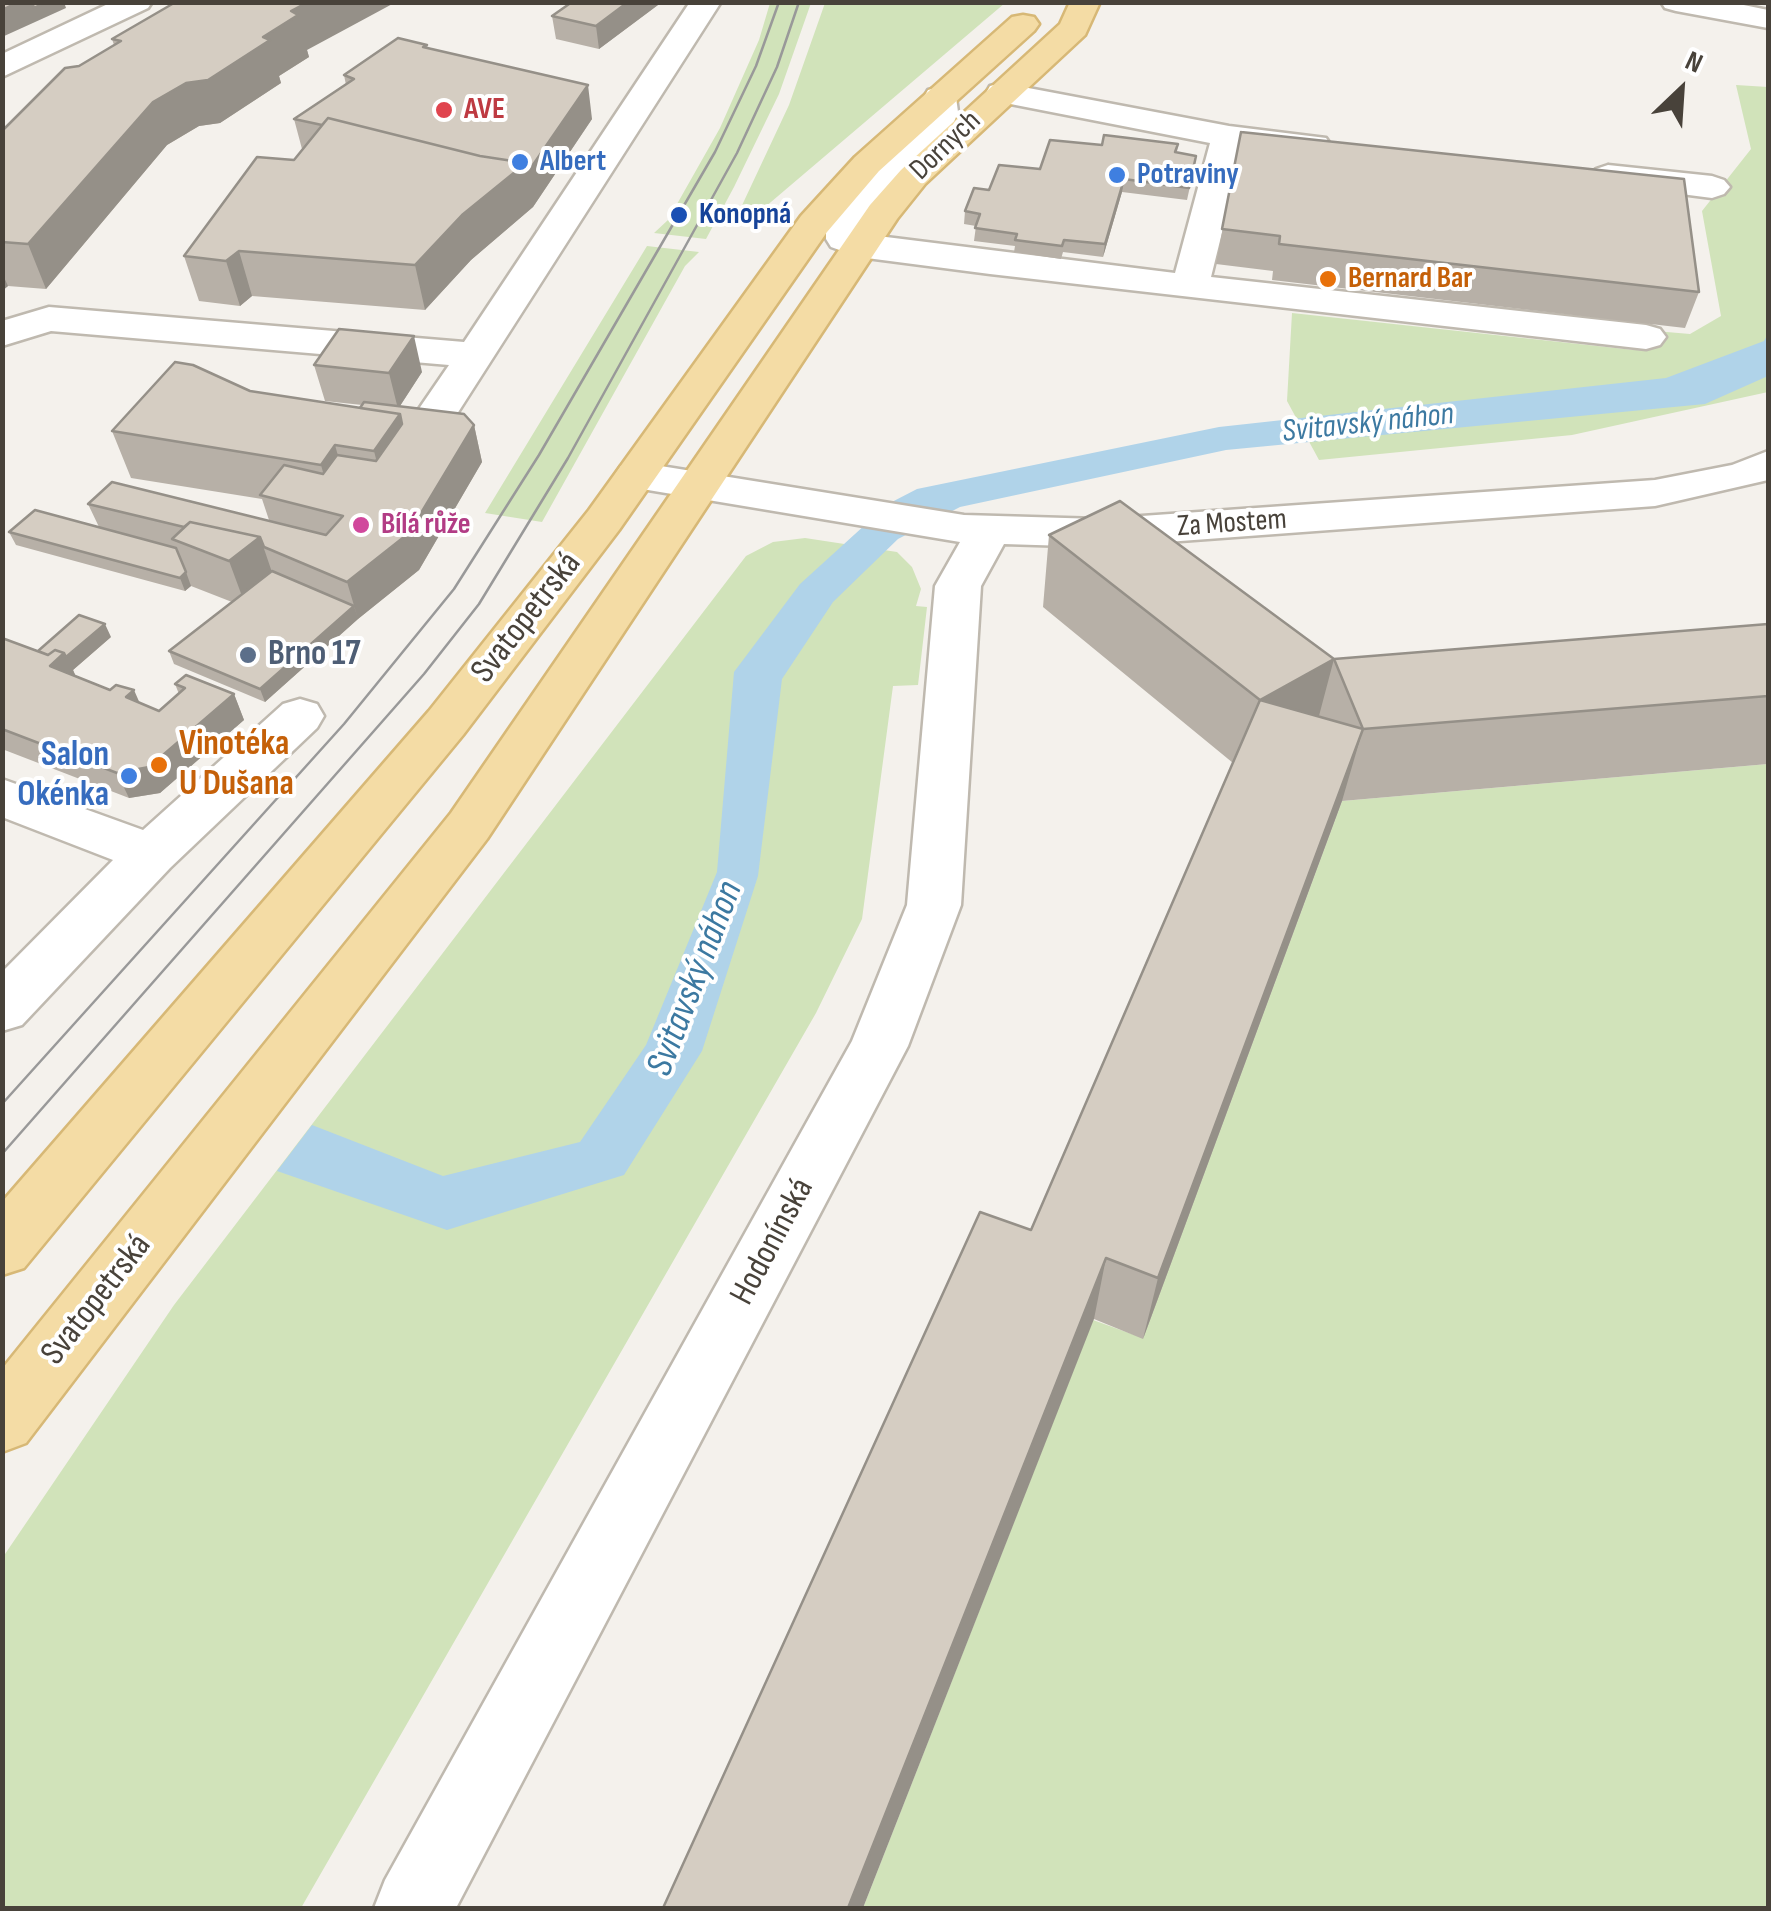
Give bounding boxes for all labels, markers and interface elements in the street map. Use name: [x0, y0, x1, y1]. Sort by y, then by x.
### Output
north arrow: [1631, 40, 1731, 140]
text: N: [1680, 44, 1708, 80]
place label: AVE: [464, 92, 505, 128]
marker: AVE: [433, 99, 455, 121]
street label: Dornych: [903, 104, 989, 188]
place label: Albert: [540, 144, 606, 180]
marker: Albert: [509, 151, 531, 173]
place label: Potraviny: [1137, 157, 1239, 193]
marker: Potraviny: [1106, 164, 1128, 186]
place label: Konopná: [699, 197, 791, 233]
marker: Konopná: [668, 204, 690, 226]
place label: Bernard Bar: [1348, 261, 1473, 297]
marker: Bernard Bar: [1317, 268, 1339, 290]
water label: Svitavský náhon: [1280, 396, 1456, 452]
street label: Za Mostem: [1176, 502, 1288, 546]
place label: Bílá růže: [381, 507, 471, 543]
marker: Bílá růže: [350, 514, 372, 536]
street label: Svatopetrská: [463, 544, 591, 692]
place label: Brno 17: [268, 634, 361, 676]
marker: Brno 17: [237, 644, 259, 666]
place label: Vinotéka U Dušana: [179, 724, 294, 806]
place label: Salon Okénka: [17, 735, 109, 817]
marker: Vinotéka U Dušana: [148, 754, 170, 776]
marker: Salon Okénka: [118, 765, 140, 787]
water label: Svitavský náhon: [638, 875, 754, 1083]
street label: Hodonínská: [722, 1172, 824, 1312]
street label: Svatopetrská: [33, 1226, 161, 1374]

